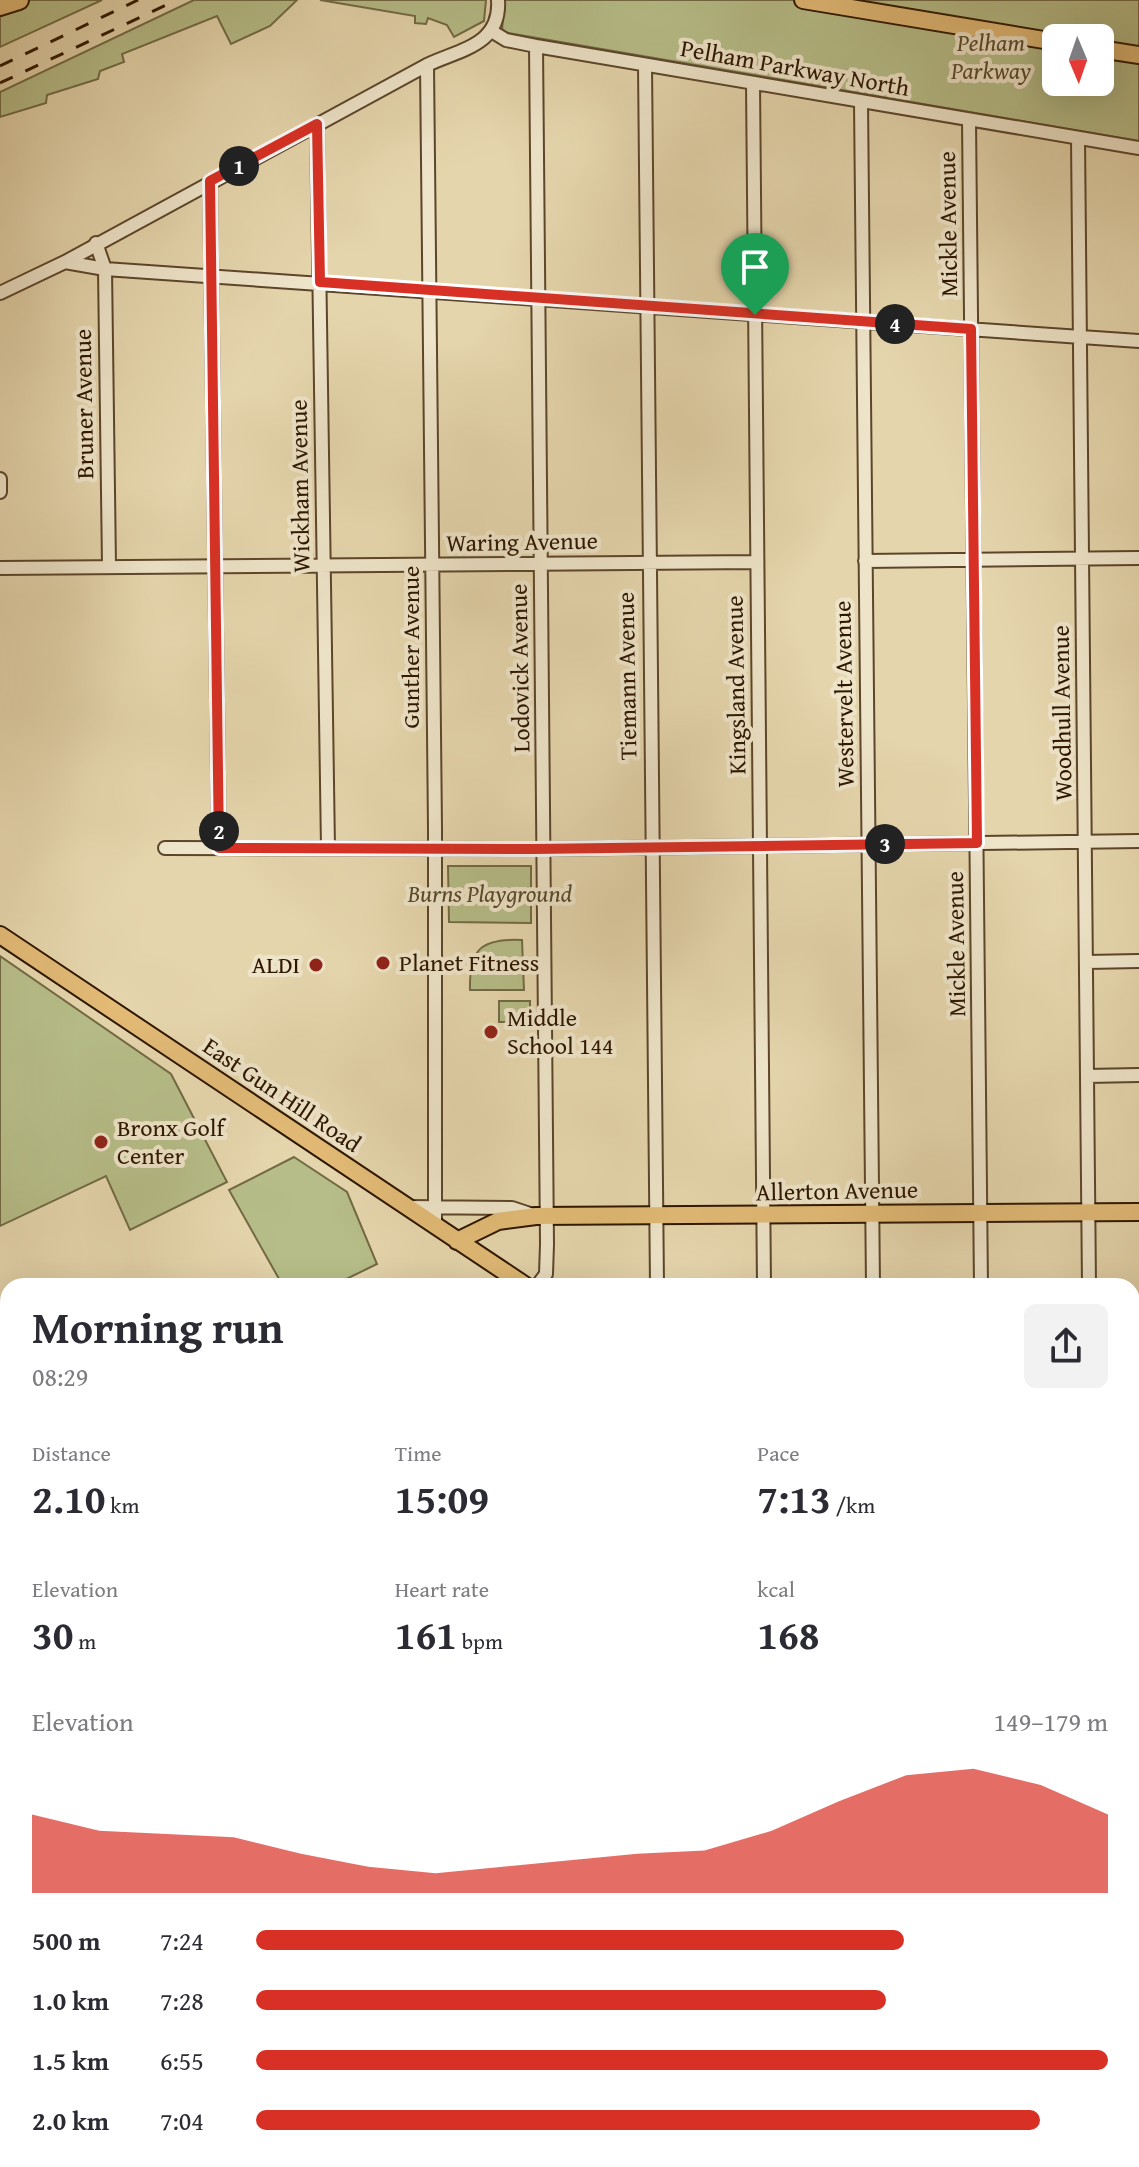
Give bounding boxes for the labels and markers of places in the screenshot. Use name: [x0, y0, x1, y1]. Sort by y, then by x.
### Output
pin: 1: [219, 146, 259, 186]
pin: [721, 233, 789, 315]
pin: 4: [875, 304, 915, 344]
pin: 2: [199, 811, 239, 851]
pin: 3: [865, 824, 905, 864]
place label: Planet Fitness: [399, 945, 539, 980]
place label: ALDI: [252, 947, 300, 982]
marker: Planet Fitness: [374, 954, 392, 972]
marker: ALDI: [307, 956, 325, 974]
place label: Middle School 144: [507, 1000, 614, 1063]
marker: Middle School 144: [482, 1023, 500, 1041]
place label: Bronx Golf Center: [117, 1110, 226, 1173]
marker: Bronx Golf Center: [92, 1133, 110, 1151]

